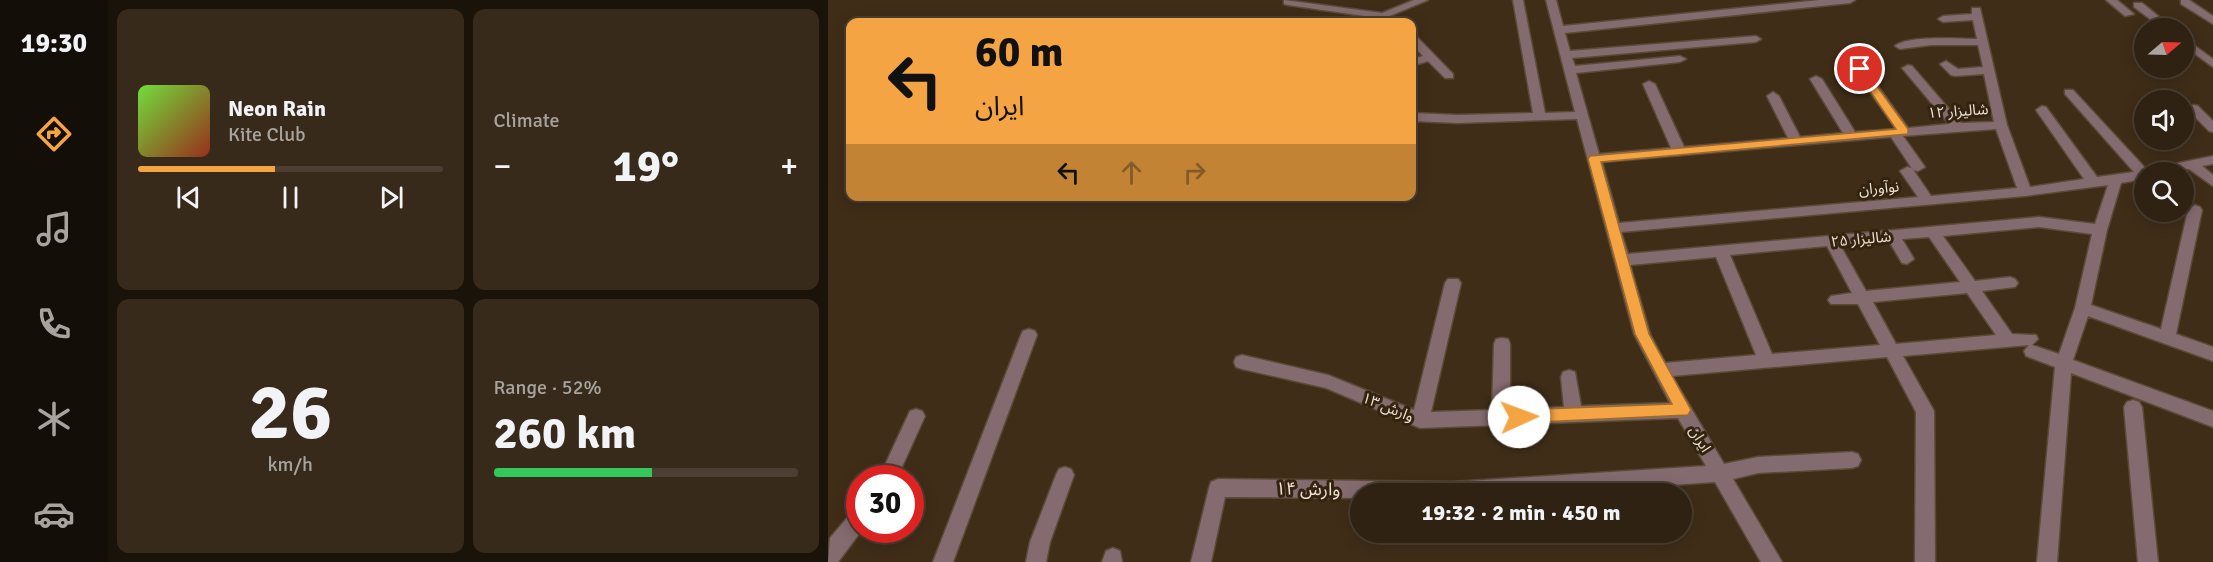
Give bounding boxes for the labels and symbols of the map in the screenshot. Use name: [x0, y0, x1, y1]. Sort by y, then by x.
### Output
north arrow: [2134, 18, 2194, 78]
pin: [1834, 43, 1885, 94]
street label: شالیزار ۱۲: [1927, 100, 1989, 122]
street label: نوآوران: [1858, 177, 1900, 199]
street label: شالیزار ۲۵: [1830, 227, 1892, 251]
position arrow: [1487, 385, 1551, 449]
street label: وارش ۱۳: [1360, 389, 1416, 425]
street label: ایران: [1685, 423, 1715, 455]
speed limit sign: 30: [846, 465, 924, 543]
street label: وارش ۱۴: [1275, 477, 1341, 501]

